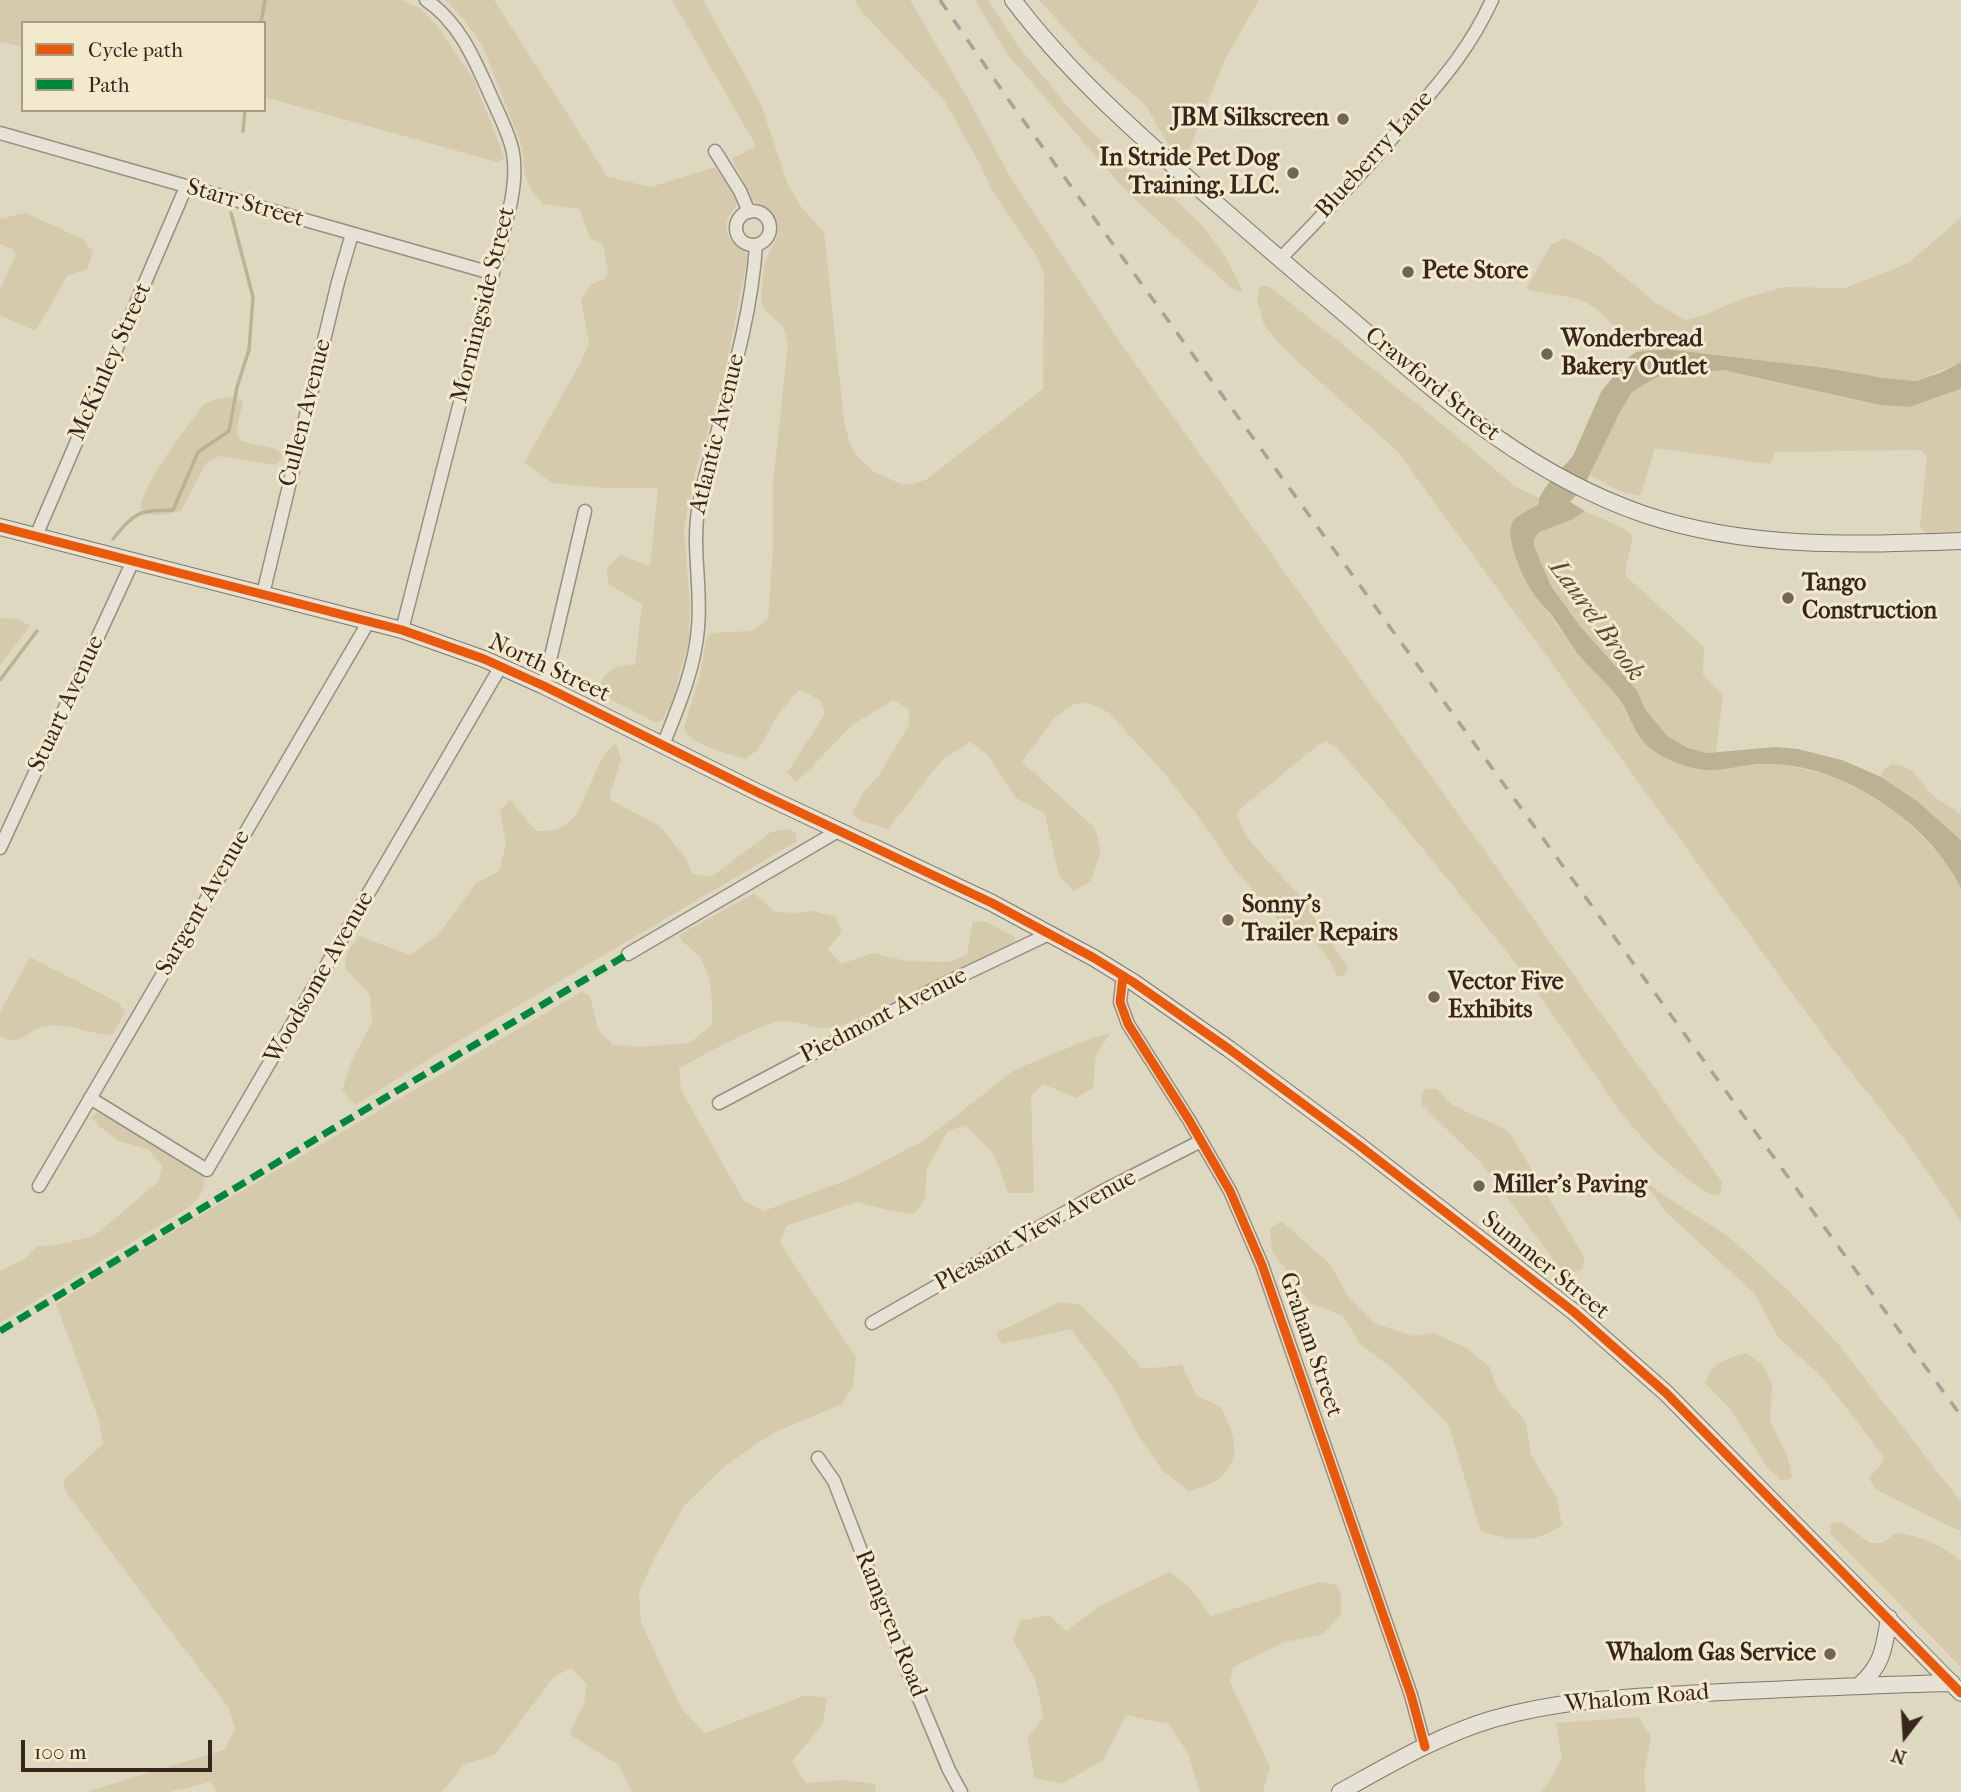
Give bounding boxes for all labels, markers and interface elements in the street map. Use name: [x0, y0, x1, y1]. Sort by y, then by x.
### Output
legend: [21, 21, 266, 112]
text: Cycle path: [88, 38, 183, 62]
text: Path: [88, 73, 129, 97]
street label: Blueberry Lane: [1310, 85, 1440, 225]
place label: JBM Silkscreen: [1172, 105, 1329, 133]
marker: JBM Silkscreen: [1335, 111, 1351, 127]
place label: In Stride Pet Dog Training, LLC.: [1100, 145, 1279, 201]
marker: In Stride Pet Dog Training, LLC.: [1285, 165, 1301, 181]
street label: Starr Street: [183, 173, 307, 235]
street label: Morningside Street: [446, 204, 522, 406]
place label: Pete Store: [1422, 258, 1528, 286]
marker: Pete Store: [1400, 264, 1416, 280]
street label: McKinley Street: [63, 279, 159, 445]
street label: Crawford Street: [1359, 322, 1505, 448]
place label: Wonderbread Bakery Outlet: [1561, 326, 1708, 382]
street label: Cullen Avenue: [274, 336, 338, 490]
marker: Wonderbread Bakery Outlet: [1539, 346, 1555, 362]
street label: Atlantic Avenue: [684, 351, 752, 517]
water label: Laurel Brook: [1541, 554, 1651, 688]
place label: Tango Construction: [1802, 570, 1937, 626]
marker: Tango Construction: [1780, 590, 1796, 606]
street label: North Street: [484, 628, 614, 710]
street label: Stuart Avenue: [23, 631, 111, 777]
street label: Sargent Avenue: [151, 825, 257, 981]
street label: Woodsome Avenue: [259, 887, 381, 1069]
place label: Sonny's Trailer Repairs: [1242, 892, 1398, 948]
marker: Sonny's Trailer Repairs: [1220, 912, 1236, 928]
street label: Piedmont Avenue: [796, 962, 972, 1070]
place label: Vector Five Exhibits: [1448, 969, 1564, 1025]
marker: Vector Five Exhibits: [1426, 989, 1442, 1005]
street label: Pleasant View Avenue: [930, 1164, 1142, 1298]
place label: Miller's Paving: [1493, 1172, 1647, 1200]
marker: Miller's Paving: [1471, 1178, 1487, 1194]
street label: Summer Street: [1475, 1206, 1615, 1326]
street label: Graham Street: [1272, 1269, 1348, 1421]
street label: Ramgren Road: [847, 1546, 933, 1702]
place label: Whalom Gas Service: [1606, 1640, 1816, 1668]
marker: Whalom Gas Service: [1822, 1646, 1838, 1662]
street label: Whalom Road: [1563, 1678, 1711, 1720]
north arrow: [1870, 1701, 1940, 1771]
scale bar: [24, 1726, 215, 1770]
text: 100 m: [34, 1740, 87, 1764]
text: N: [1889, 1743, 1909, 1769]

